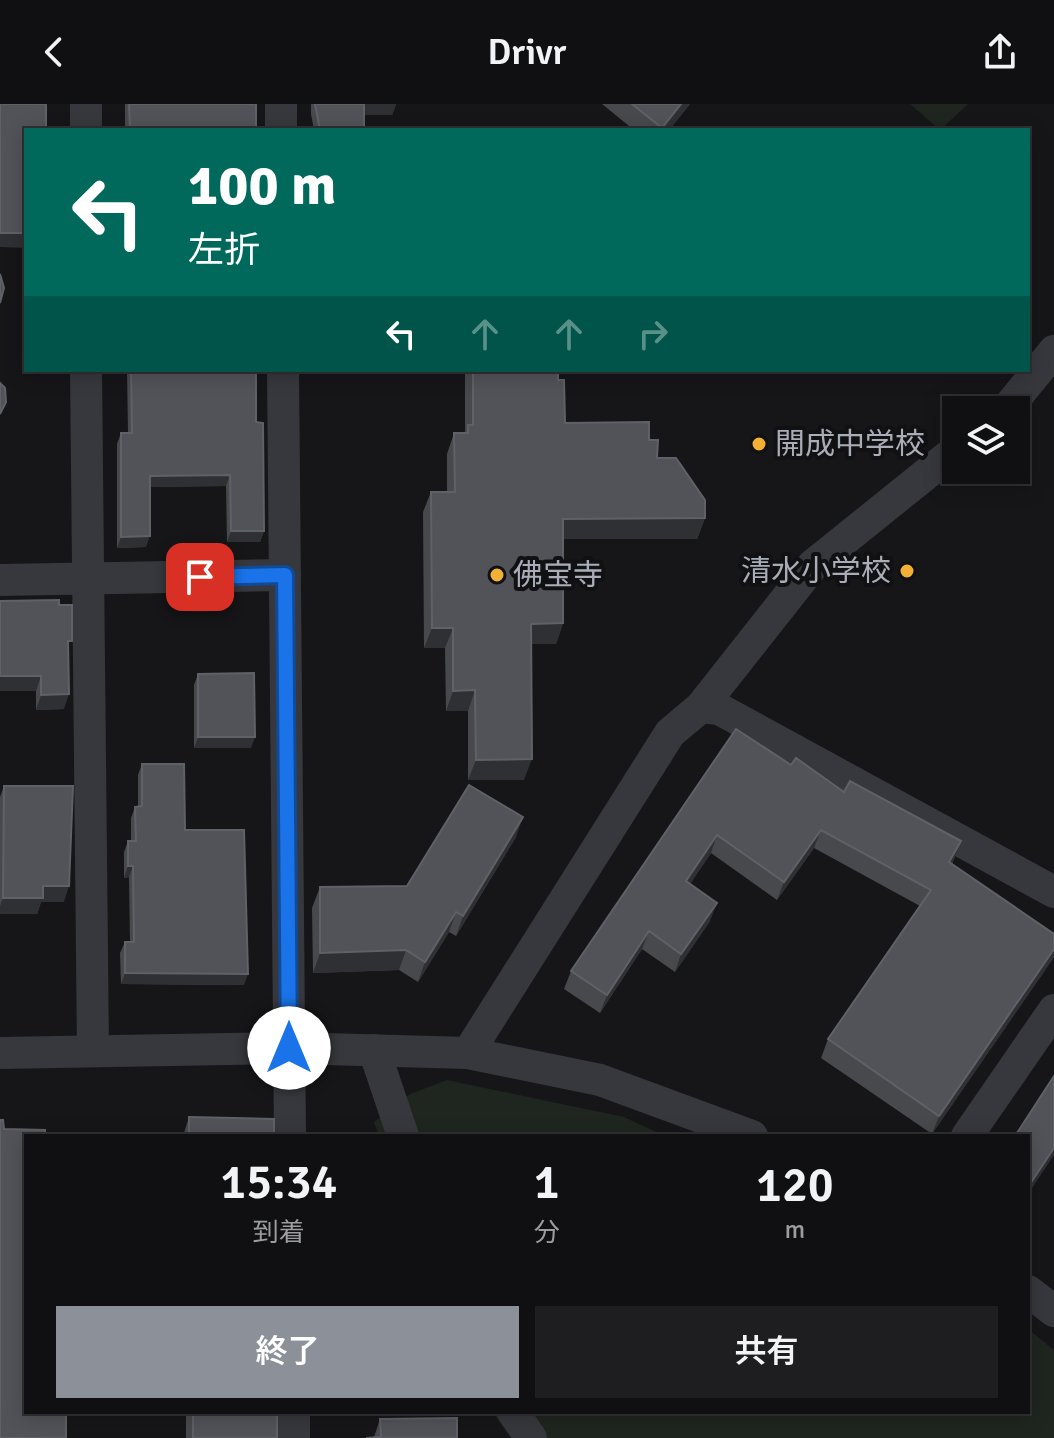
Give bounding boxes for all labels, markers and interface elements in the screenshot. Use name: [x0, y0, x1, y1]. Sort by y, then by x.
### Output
icon: back: [32, 30, 76, 74]
text: Drivr: [488, 30, 566, 75]
icon: share: [978, 30, 1022, 74]
text: 100 m: [188, 151, 336, 220]
icon: left: [56, 160, 160, 264]
text: 左折: [188, 228, 260, 273]
icon: left: [379, 312, 423, 356]
icon: ahead: [463, 312, 507, 356]
icon: ahead: [547, 312, 591, 356]
icon: right: [631, 312, 675, 356]
map controls: [942, 396, 1030, 484]
button: layers: [942, 396, 1030, 484]
place label: 開成中学校: [775, 426, 925, 463]
marker: 開成中学校: [750, 435, 768, 453]
pin: [166, 543, 234, 611]
place label: 清水小学校: [741, 553, 891, 590]
icon: arrive: [178, 555, 222, 599]
place label: 佛宝寺: [513, 557, 603, 594]
marker: 清水小学校: [898, 562, 916, 580]
marker: 佛宝寺: [488, 566, 506, 584]
position arrow: [247, 1006, 331, 1090]
text: 15:34: [220, 1153, 337, 1212]
text: 1: [534, 1153, 560, 1212]
text: 120: [756, 1156, 834, 1215]
text: m: [785, 1214, 805, 1246]
text: 到着: [253, 1217, 305, 1249]
text: 分: [534, 1217, 560, 1249]
button: 終了: [56, 1306, 519, 1398]
button: 共有: [535, 1306, 998, 1398]

